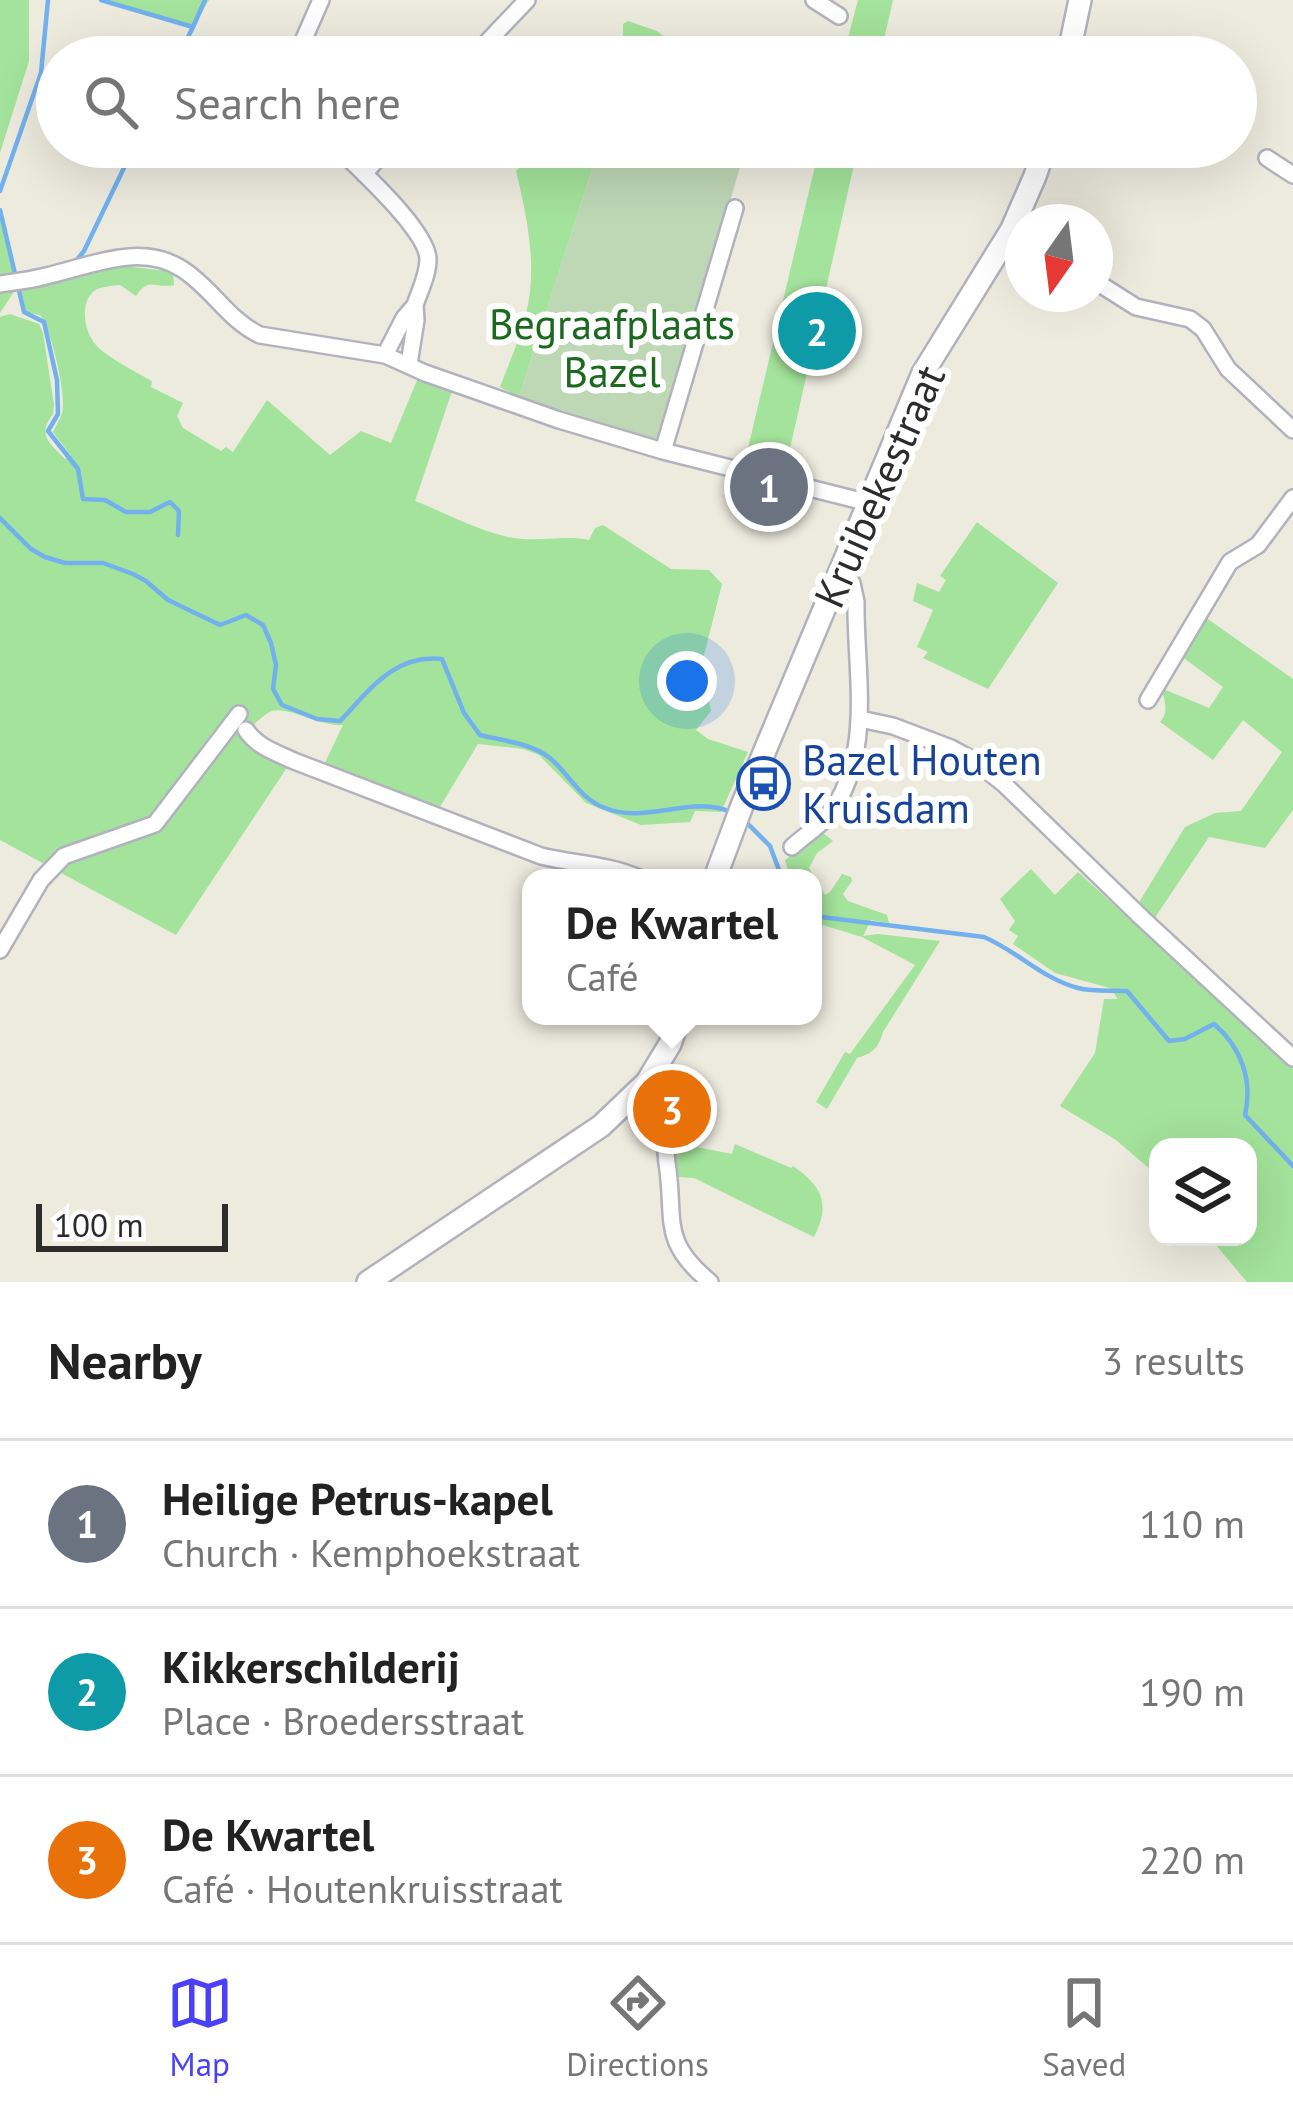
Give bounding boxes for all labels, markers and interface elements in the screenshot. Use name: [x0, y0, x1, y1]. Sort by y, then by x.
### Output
search box: [36, 36, 1257, 168]
icon: search: [78, 69, 144, 135]
text: Search here: [174, 73, 401, 131]
north arrow: [1005, 204, 1113, 312]
pin: 2: [778, 286, 856, 376]
park label: Begraafplaats Bazel: [489, 296, 735, 399]
street label: Kruibekestraat: [801, 356, 957, 616]
pin: 1: [730, 442, 808, 532]
your location: [657, 651, 717, 711]
place label: Bazel Houten Kruisdam: [802, 732, 1042, 835]
bus stop icon: Bazel Houten Kruisdam: [735, 755, 791, 811]
popup: [522, 869, 822, 1025]
text: De Kwartel: [566, 893, 778, 951]
text: Café: [566, 951, 639, 1002]
pin: 3: [633, 1064, 711, 1154]
map controls: [1149, 1138, 1257, 1246]
button: layers: [1149, 1138, 1257, 1246]
scale bar: [36, 1198, 228, 1251]
text: 100 m: [54, 1203, 144, 1246]
text: Nearby: [48, 1327, 202, 1393]
text: 3 results: [1102, 1335, 1245, 1386]
text: Heilige Petrus-kapel: [162, 1469, 553, 1527]
text: 1: [76, 1498, 98, 1549]
text: 110 m: [1139, 1498, 1245, 1549]
text: Church · Kemphoekstraat: [162, 1527, 580, 1578]
text: Kikkerschilderij: [162, 1637, 460, 1695]
text: 2: [76, 1666, 98, 1717]
text: 190 m: [1139, 1666, 1245, 1717]
text: Place · Broedersstraat: [162, 1695, 524, 1746]
text: De Kwartel: [162, 1805, 374, 1863]
text: 3: [76, 1834, 98, 1885]
text: 220 m: [1139, 1834, 1245, 1885]
text: Café · Houtenkruisstraat: [162, 1863, 563, 1914]
tab: Map: [167, 1970, 233, 2085]
tab: Directions: [566, 1970, 709, 2085]
tab: Saved: [1042, 1970, 1126, 2085]

